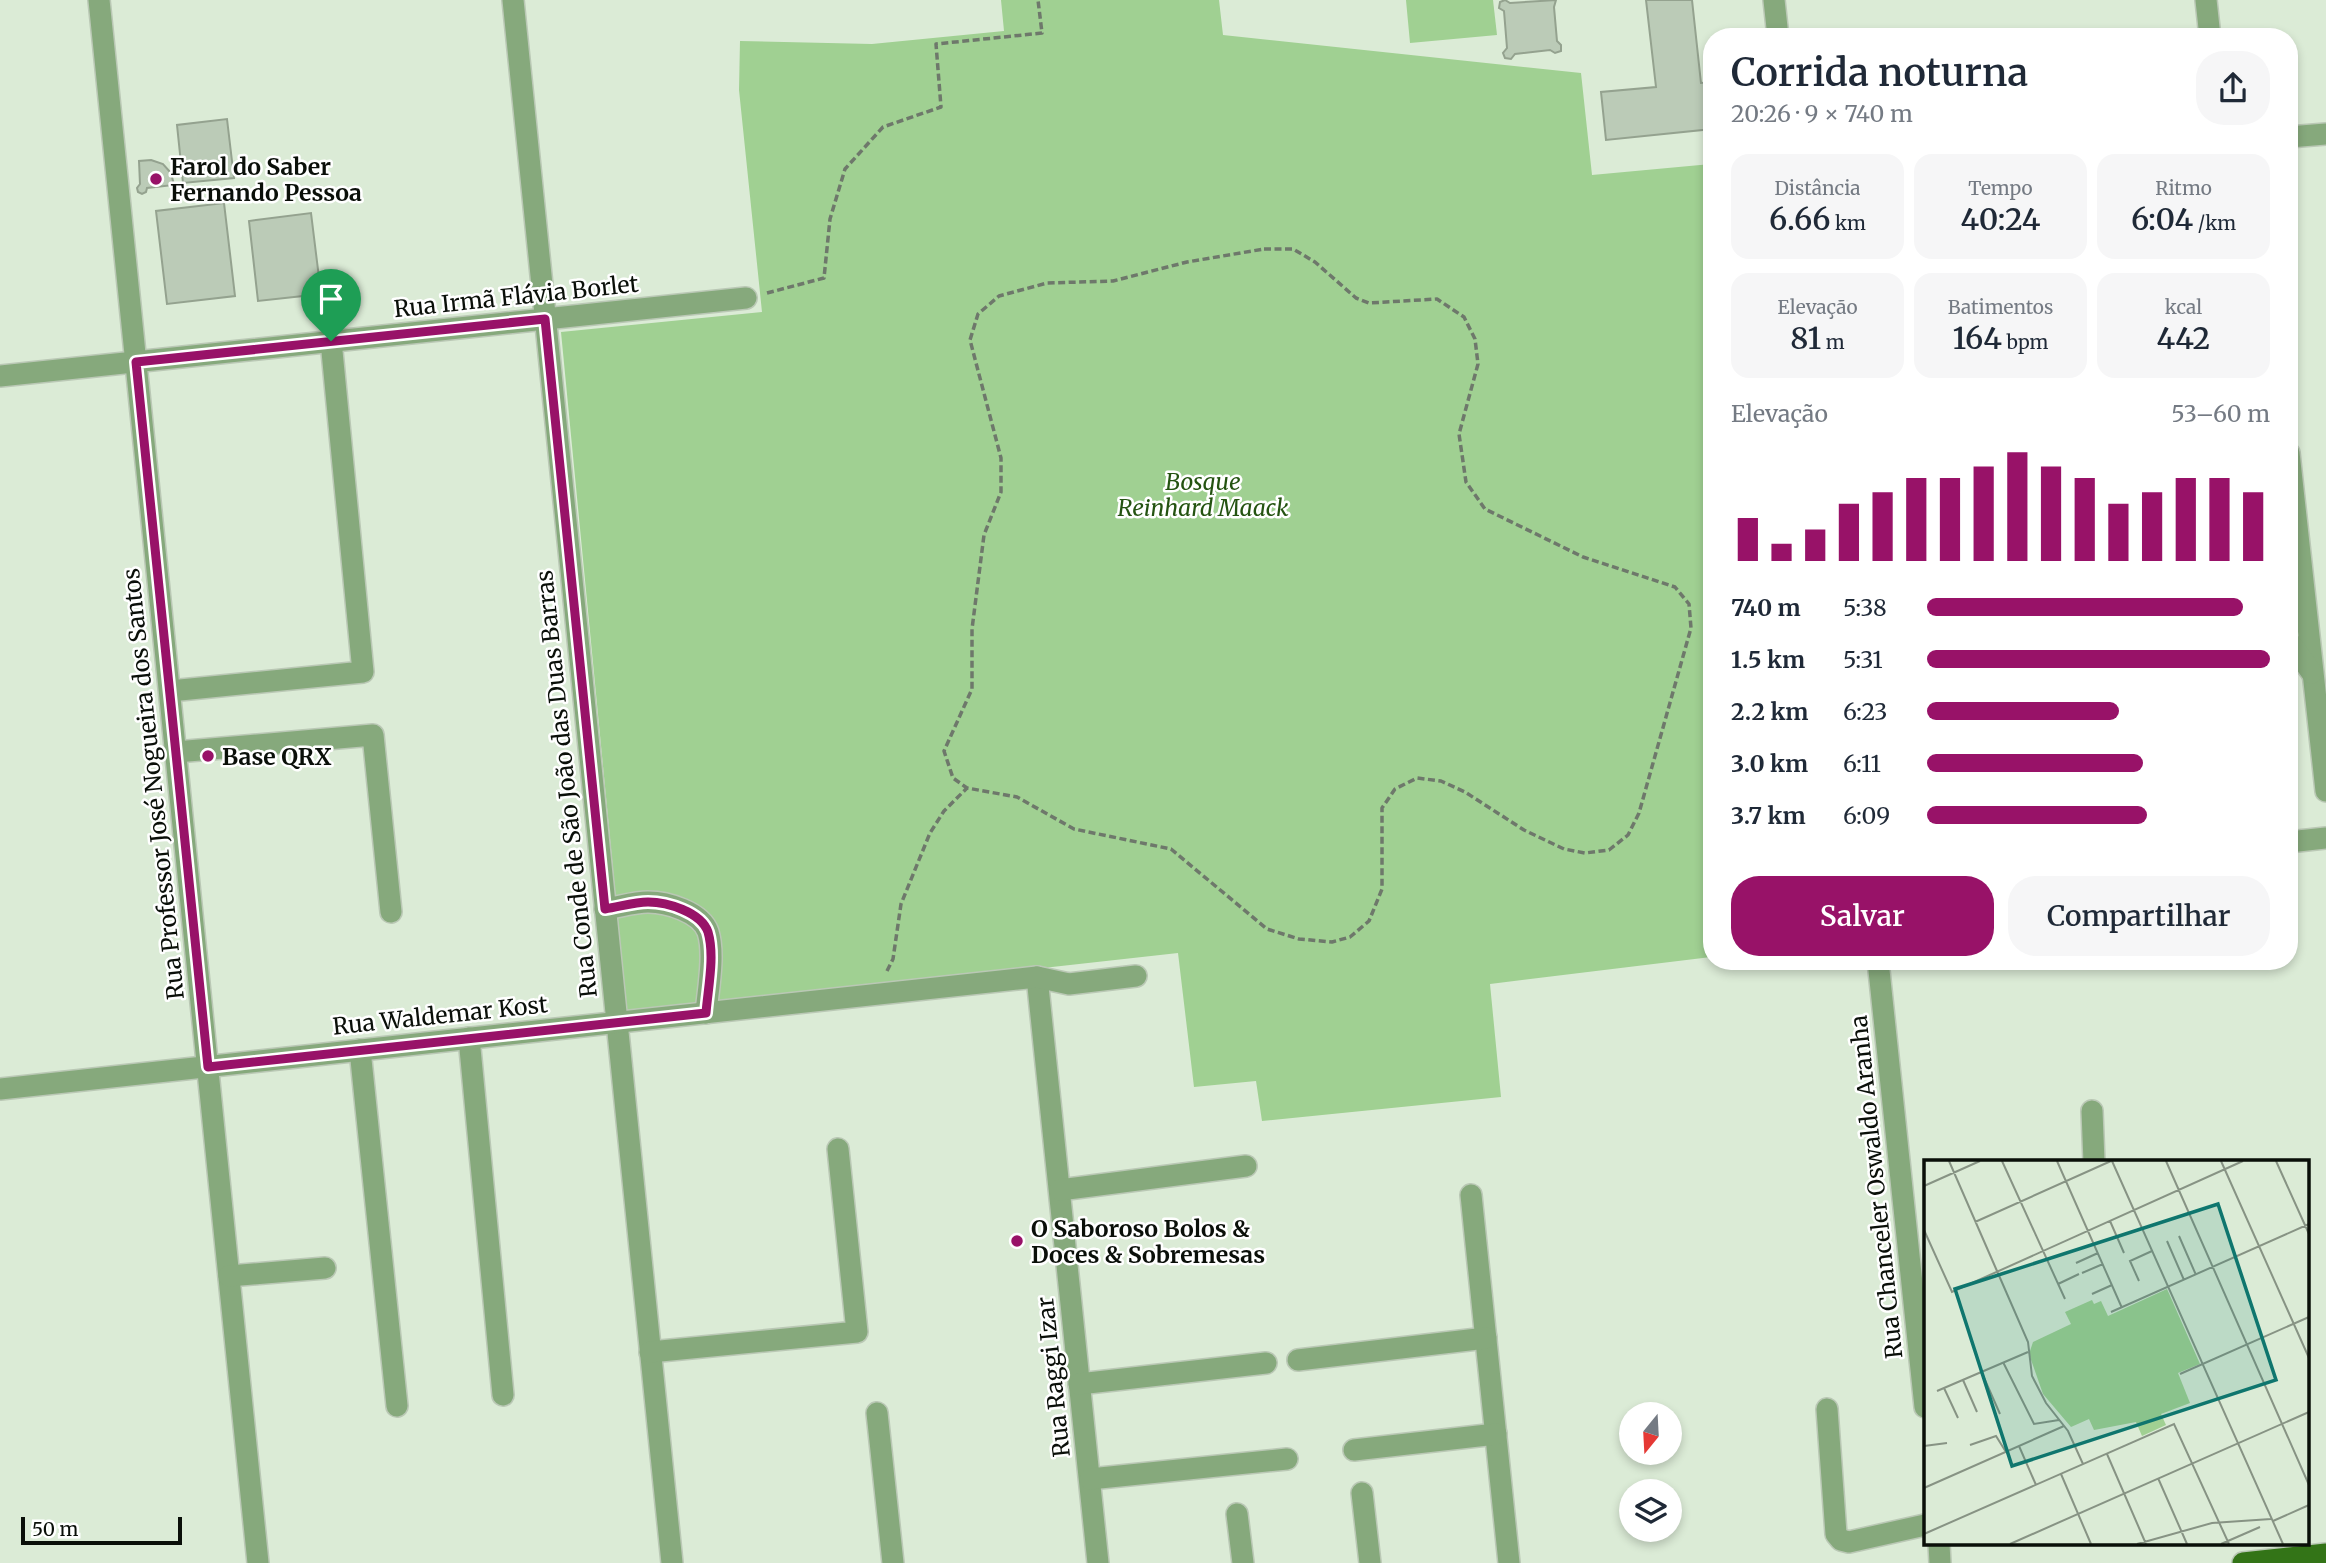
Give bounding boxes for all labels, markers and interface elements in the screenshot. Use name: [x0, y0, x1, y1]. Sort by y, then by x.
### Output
text: Corrida noturna: [1731, 49, 2028, 96]
button: share: [2196, 51, 2270, 125]
text: 20:26 · 9 × 740 m: [1731, 99, 1913, 128]
place label: Farol do Saber Fernando Pessoa: [170, 152, 362, 207]
marker: Farol do Saber Fernando Pessoa: [148, 171, 164, 187]
text: Distância: [1775, 176, 1860, 200]
text: Tempo: [1968, 176, 2033, 200]
text: Ritmo: [2155, 176, 2212, 200]
text: 6.66: [1769, 200, 1831, 238]
text: 40:24: [1960, 200, 2041, 238]
text: 6:04: [2131, 200, 2193, 238]
text: km: [1831, 211, 1866, 235]
text: /km: [2193, 211, 2236, 235]
pin: [301, 269, 361, 341]
street label: Rua Irmã Flávia Borlet: [392, 269, 640, 323]
icon: arrive: [312, 280, 350, 318]
text: Elevação: [1777, 295, 1858, 319]
text: Batimentos: [1948, 295, 2053, 319]
text: kcal: [2165, 295, 2202, 319]
text: 81: [1790, 319, 1821, 357]
text: 164: [1953, 319, 2002, 357]
text: 442: [2157, 319, 2210, 357]
text: m: [1821, 330, 1845, 354]
text: bpm: [2002, 330, 2048, 354]
text: Elevação: [1731, 399, 1828, 428]
text: 53–60 m: [2171, 399, 2270, 428]
park label: Bosque Reinhard Maack: [1117, 467, 1289, 522]
street label: Rua Professor José Nogueira dos Santos: [116, 567, 190, 1001]
street label: Rua Conde de São João das Duas Barras: [529, 569, 603, 999]
text: 740 m: [1731, 593, 1801, 622]
text: 5:38: [1843, 593, 1887, 622]
text: 1.5 km: [1731, 645, 1805, 674]
text: 5:31: [1843, 645, 1883, 674]
text: 2.2 km: [1731, 697, 1809, 726]
text: 6:23: [1843, 697, 1887, 726]
place label: Base QRX: [222, 742, 332, 771]
marker: Base QRX: [200, 748, 216, 764]
text: 3.0 km: [1731, 749, 1808, 778]
text: 6:11: [1843, 749, 1881, 778]
text: 3.7 km: [1731, 801, 1806, 830]
text: 6:09: [1843, 801, 1890, 830]
button: Salvar: [1731, 876, 1994, 956]
button: Compartilhar: [2008, 876, 2270, 956]
street label: Rua Waldemar Kost: [331, 989, 549, 1041]
street label: Rua Chanceler Oswaldo Aranha: [1844, 1014, 1908, 1360]
inset map: [1924, 1160, 2308, 1546]
place label: O Saboroso Bolos & Doces & Sobremesas: [1031, 1214, 1265, 1269]
marker: O Saboroso Bolos & Doces & Sobremesas: [1009, 1233, 1025, 1249]
street label: Rua Raggi Izar: [1030, 1295, 1076, 1459]
north arrow: [1619, 1402, 1682, 1465]
map controls: [1619, 1402, 1682, 1542]
button: layers: [1619, 1479, 1682, 1542]
scale bar: [21, 1514, 182, 1546]
text: 50 m: [32, 1517, 78, 1541]

